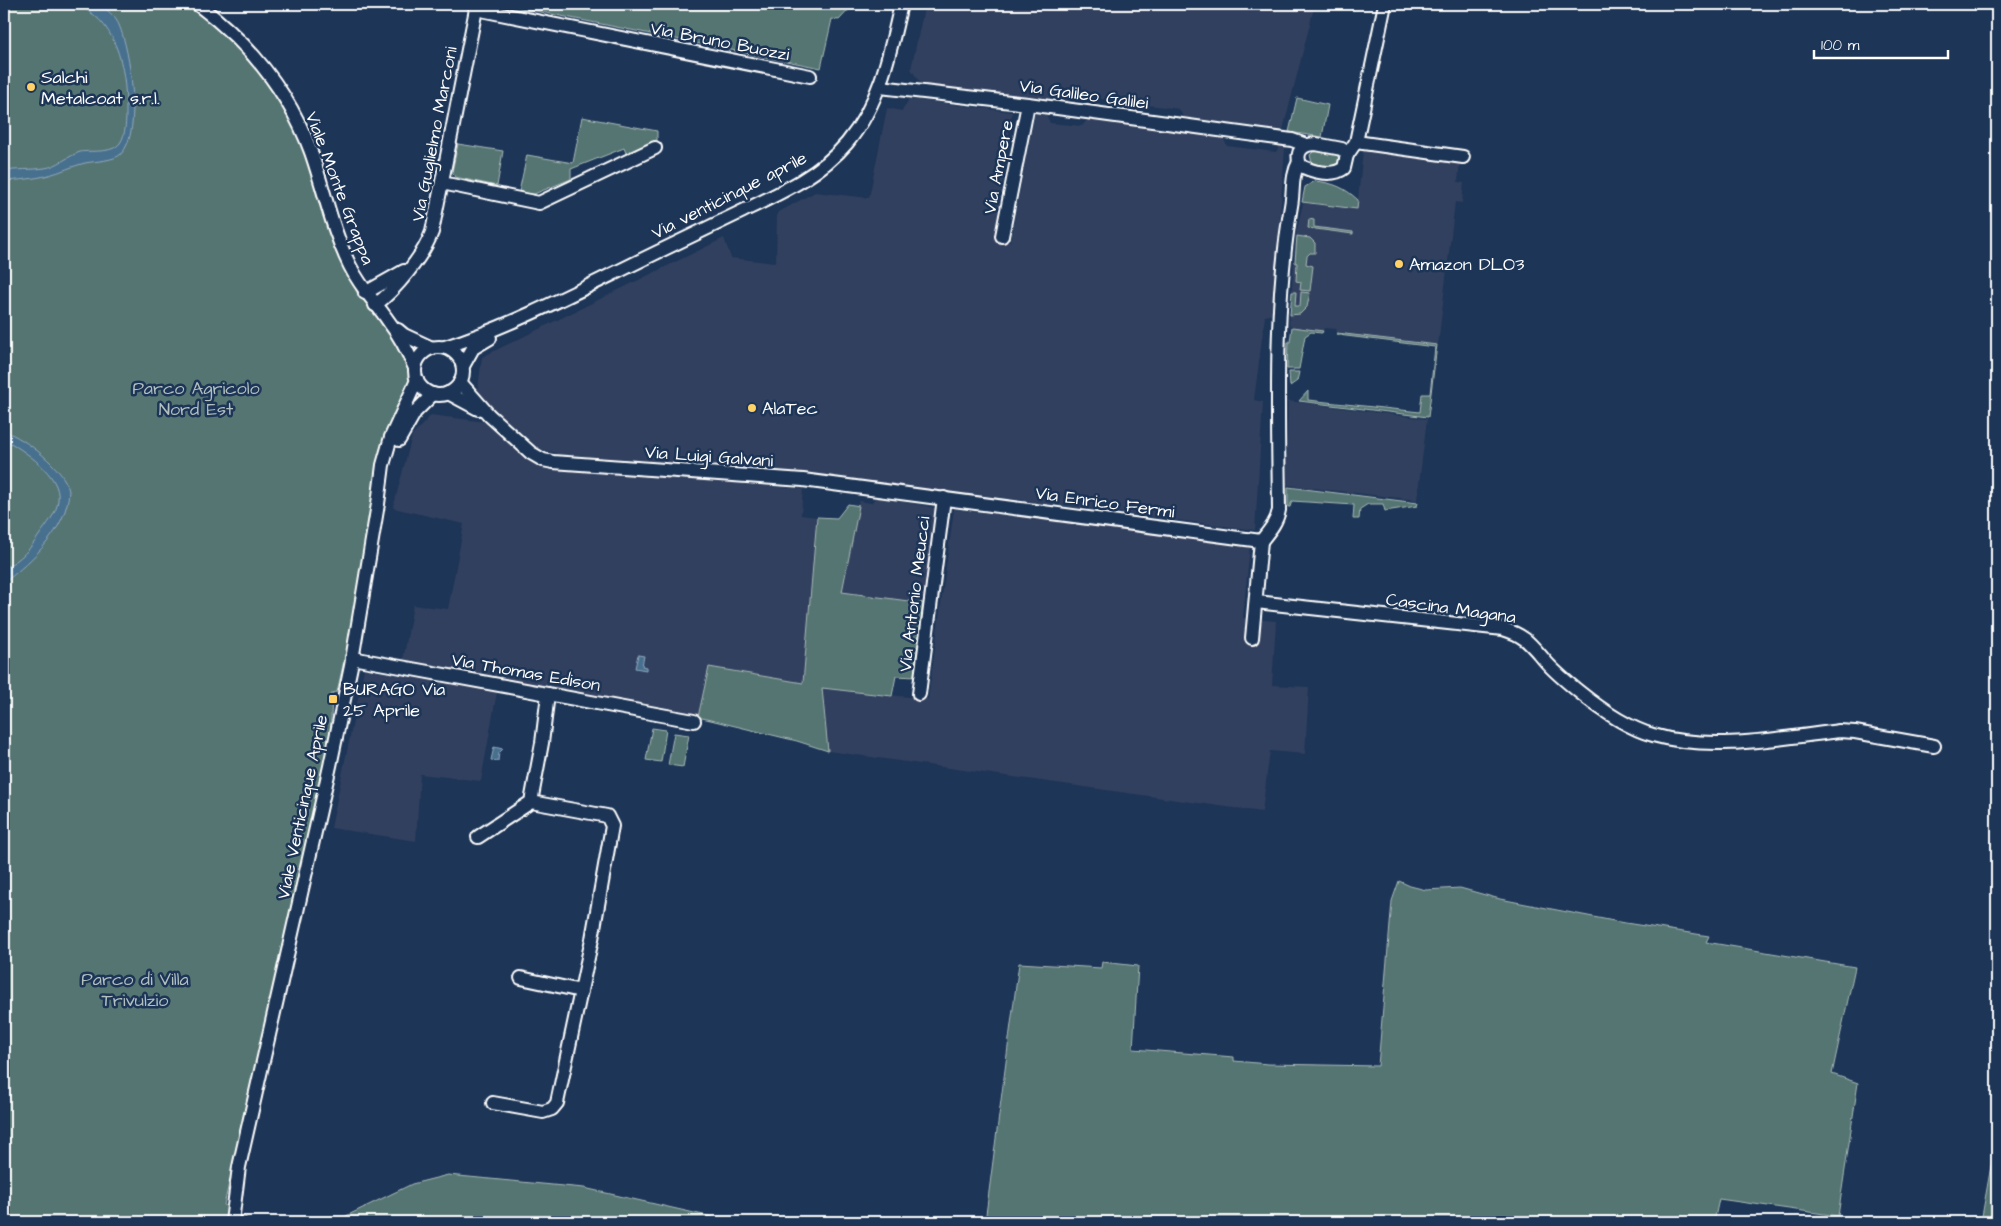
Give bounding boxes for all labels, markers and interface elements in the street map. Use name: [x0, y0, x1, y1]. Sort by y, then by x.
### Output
street label: Via Bruno Buozzi: [648, 16, 792, 67]
scale bar: [1814, 28, 1947, 60]
text: 100 m: [1821, 35, 1860, 56]
street label: Via Guglielmo Marconi: [405, 44, 465, 224]
place label: Salchi Metalcoat s.r.l.: [41, 65, 159, 111]
street label: Via Galileo Galilei: [1018, 73, 1150, 116]
marker: Salchi Metalcoat s.r.l.: [25, 81, 37, 93]
street label: Viale Monte Grappa: [299, 108, 380, 268]
street label: Via Ampere: [977, 118, 1020, 216]
street label: Via venticinque aprile: [647, 145, 811, 245]
place label: Amazon DLO3: [1409, 252, 1524, 277]
marker: Amazon DLO3: [1393, 258, 1405, 270]
park label: Parco Agricolo Nord Est: [132, 376, 260, 422]
place label: AlaTec: [762, 396, 818, 421]
marker: AlaTec: [746, 402, 758, 414]
street label: Via Luigi Galvani: [644, 440, 774, 474]
street label: Via Enrico Fermi: [1034, 480, 1176, 525]
street label: Via Antonio Meucci: [893, 515, 936, 673]
street label: Cascina Magana: [1384, 587, 1518, 631]
street label: Via Thomas Edison: [449, 647, 602, 698]
place label: BURAGO Via 25 Aprile: [343, 677, 445, 723]
marker: BURAGO Via 25 Aprile: [327, 693, 339, 705]
street label: Viale Venticinque Aprile: [271, 712, 334, 902]
park label: Parco di Villa Trivulzio: [81, 967, 189, 1013]

